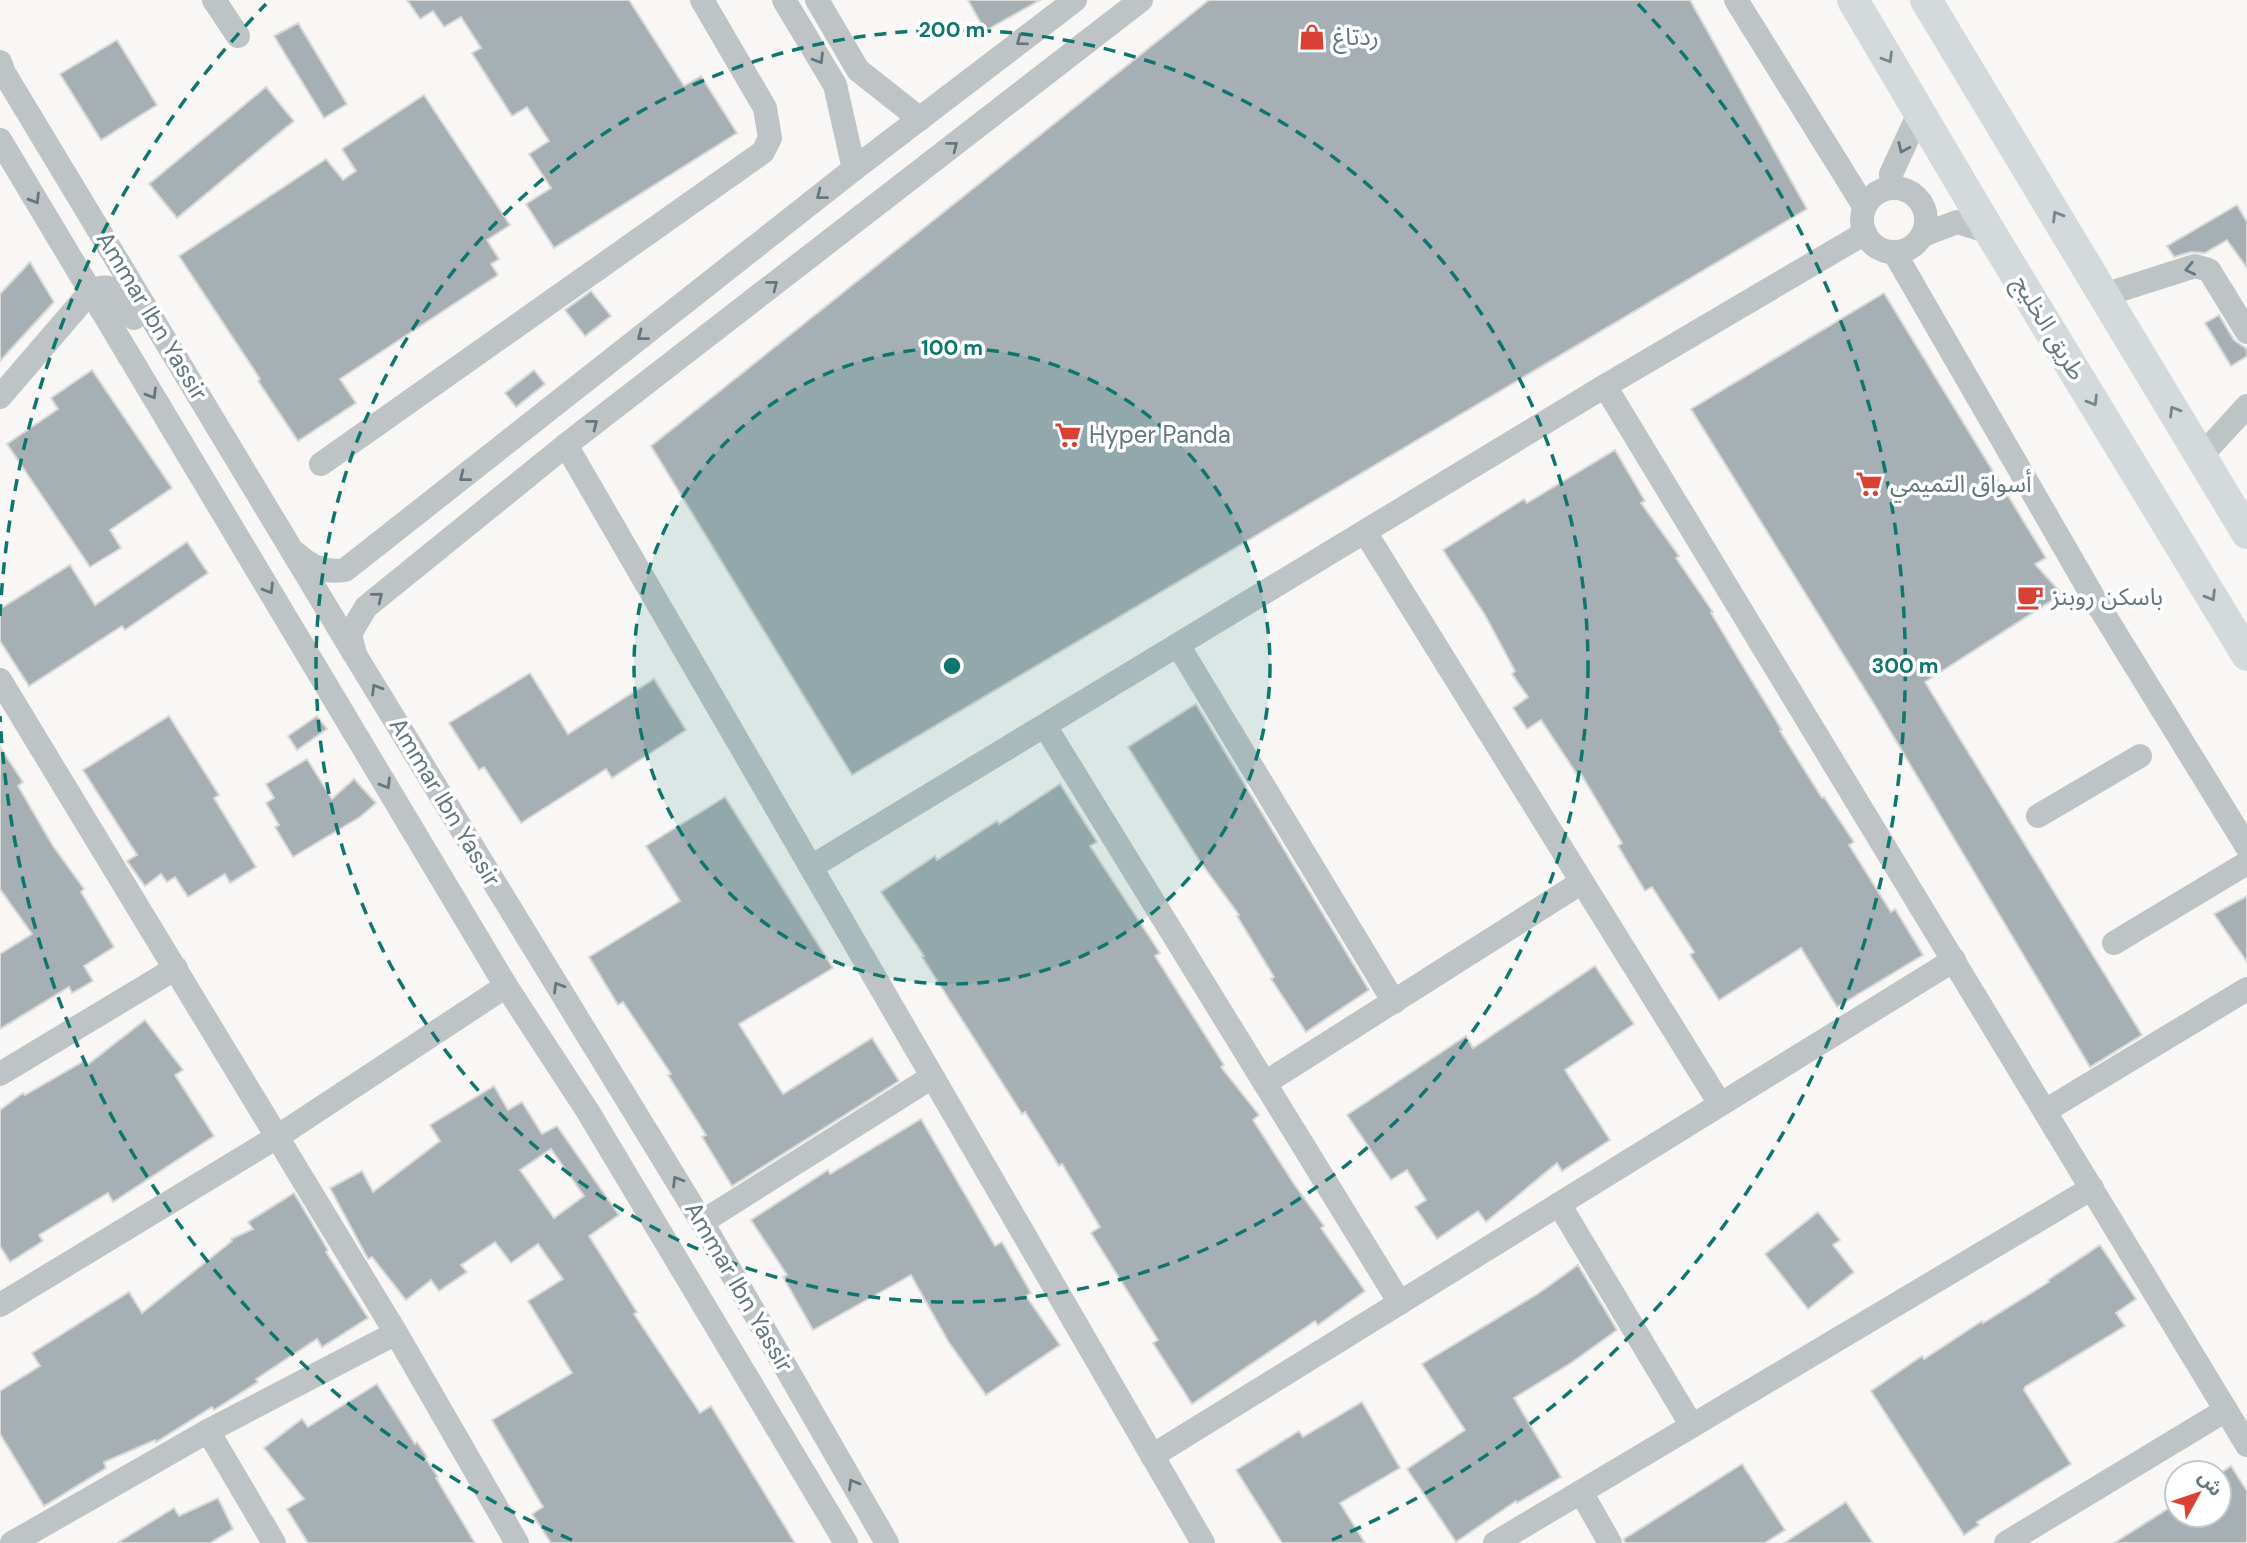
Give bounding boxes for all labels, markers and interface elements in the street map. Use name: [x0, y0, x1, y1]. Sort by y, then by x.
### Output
text: 200 m: [919, 16, 985, 44]
place label: ردتاغ: [1333, 21, 1379, 54]
shop icon: ردتاغ: [1297, 22, 1327, 52]
one-way arrow: [1016, 33, 1029, 46]
one-way arrow: [811, 51, 824, 64]
one-way arrow: [1880, 51, 1893, 64]
one-way arrow: [946, 141, 958, 154]
one-way arrow: [1897, 141, 1911, 153]
one-way arrow: [816, 187, 829, 199]
one-way arrow: [27, 191, 40, 204]
one-way arrow: [2052, 211, 2065, 224]
street label: Ammar Ibn Yassir: [90, 226, 215, 406]
one-way arrow: [2184, 261, 2196, 276]
street label: طريق الخليج: [2004, 270, 2093, 387]
one-way arrow: [766, 280, 778, 293]
one-way arrow: [638, 327, 650, 340]
text: 100 m: [921, 334, 983, 362]
one-way arrow: [144, 386, 157, 399]
one-way arrow: [2085, 394, 2098, 407]
one-way arrow: [2170, 405, 2183, 418]
one-way arrow: [586, 419, 598, 432]
place label: Hyper Panda: [1089, 419, 1231, 450]
supermarket icon: Hyper Panda: [1053, 420, 1083, 450]
one-way arrow: [459, 468, 471, 481]
place label: أسواق التميمي: [1890, 468, 2032, 503]
supermarket icon: أسواق التميمي: [1854, 469, 1884, 499]
one-way arrow: [261, 581, 274, 594]
place label: باسكن روبنز: [2050, 581, 2163, 612]
cafe icon: باسكن روبنز: [2015, 582, 2045, 612]
one-way arrow: [2202, 588, 2215, 601]
one-way arrow: [370, 593, 383, 606]
text: 300 m: [1872, 652, 1938, 680]
centre of rings: [940, 654, 964, 678]
one-way arrow: [371, 683, 384, 696]
street label: Ammar Ibn Yassir: [383, 712, 508, 892]
one-way arrow: [377, 777, 390, 790]
one-way arrow: [554, 982, 567, 995]
one-way arrow: [672, 1176, 685, 1189]
street label: Ammar Ibn Yassir: [678, 1196, 801, 1378]
north arrow: [2163, 1459, 2233, 1529]
text: ش: [2193, 1465, 2229, 1501]
one-way arrow: [848, 1478, 861, 1491]

